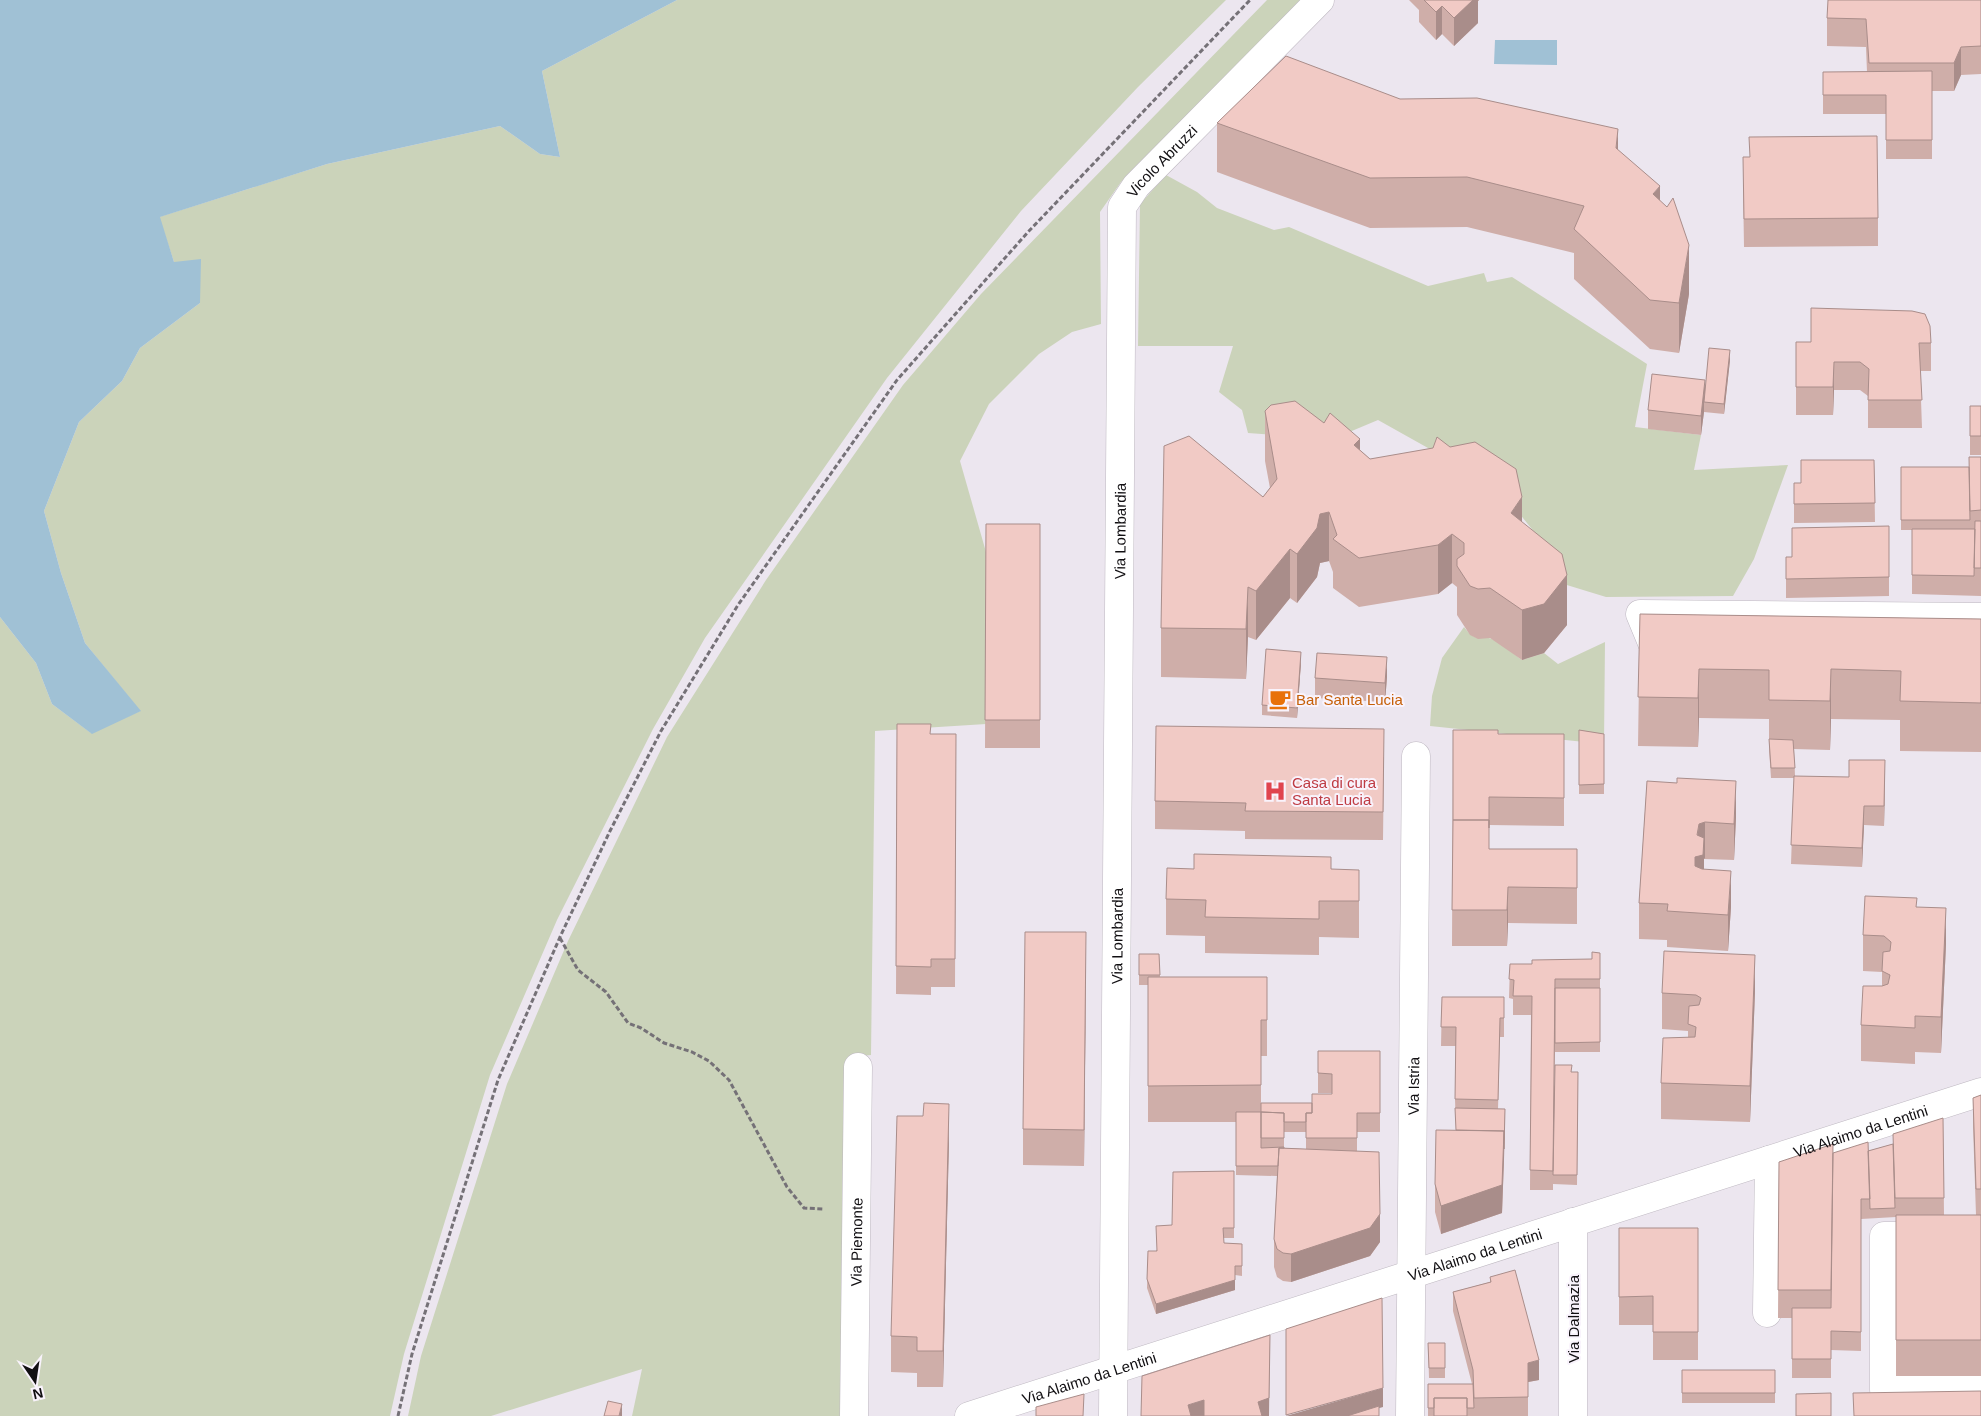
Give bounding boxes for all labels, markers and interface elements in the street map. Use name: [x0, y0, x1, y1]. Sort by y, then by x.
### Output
street label: Vicolo Abruzzi: [1123, 121, 1200, 200]
street label: Via Lombardia: [1111, 482, 1128, 579]
cafe icon: Bar Santa Lucia: [1267, 686, 1293, 712]
place label: Bar Santa Lucia: [1296, 691, 1403, 708]
place label: Casa di cura Santa Lucia: [1292, 774, 1377, 808]
hospital icon: Casa di cura Santa Lucia: [1262, 778, 1288, 804]
street label: Via Lombardia: [1108, 887, 1125, 984]
street label: Via Istria: [1404, 1056, 1422, 1115]
street label: Via Alaimo da Lentini: [1791, 1101, 1930, 1160]
street label: Via Piemonte: [847, 1197, 865, 1287]
street label: Via Alaimo da Lentini: [1405, 1225, 1544, 1284]
street label: Via Dalmazia: [1565, 1274, 1582, 1363]
street label: Via Alaimo da Lentini: [1020, 1348, 1158, 1407]
north arrow: [10, 1356, 60, 1406]
text: N: [31, 1385, 45, 1403]

